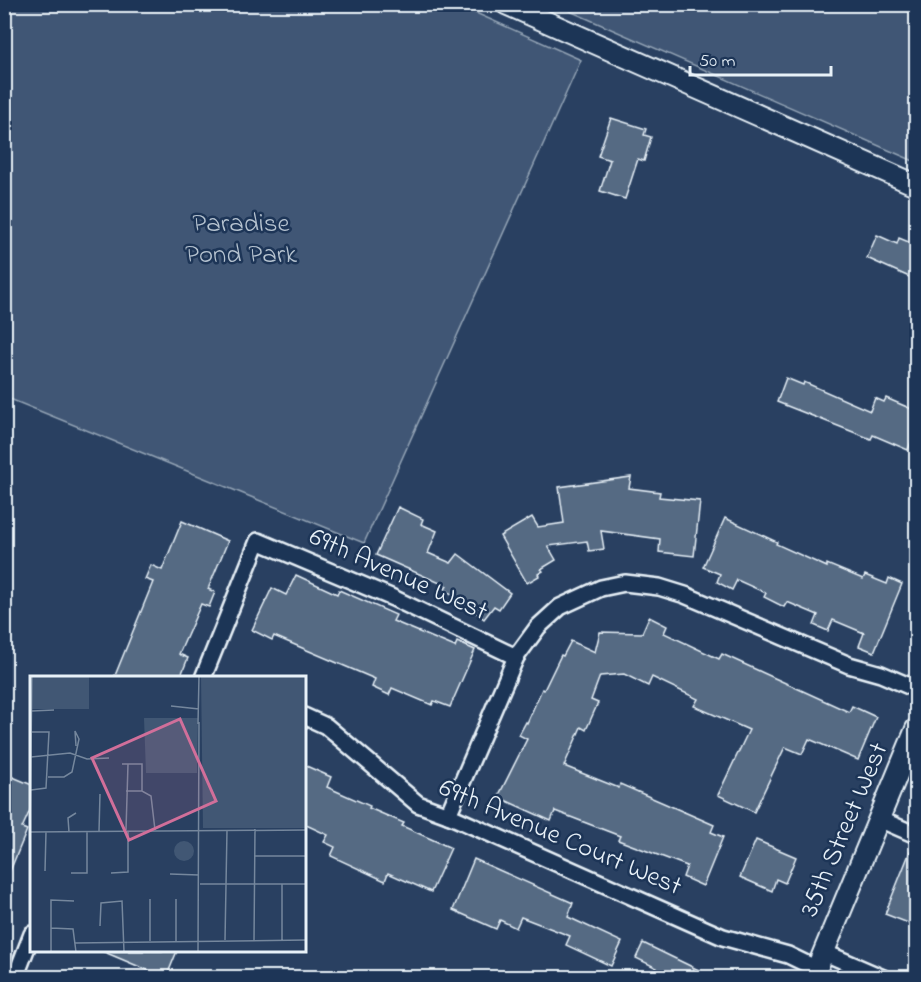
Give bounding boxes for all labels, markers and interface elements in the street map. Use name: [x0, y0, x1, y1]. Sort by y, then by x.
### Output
scale bar: [690, 39, 831, 77]
text: 50 m: [699, 49, 736, 75]
park label: Paradise Pond Park: [185, 205, 297, 275]
street label: 69th Avenue West: [302, 518, 494, 632]
inset map: [30, 676, 306, 952]
street label: 35th Street West: [791, 737, 899, 923]
street label: 69th Avenue Court West: [433, 769, 687, 907]

